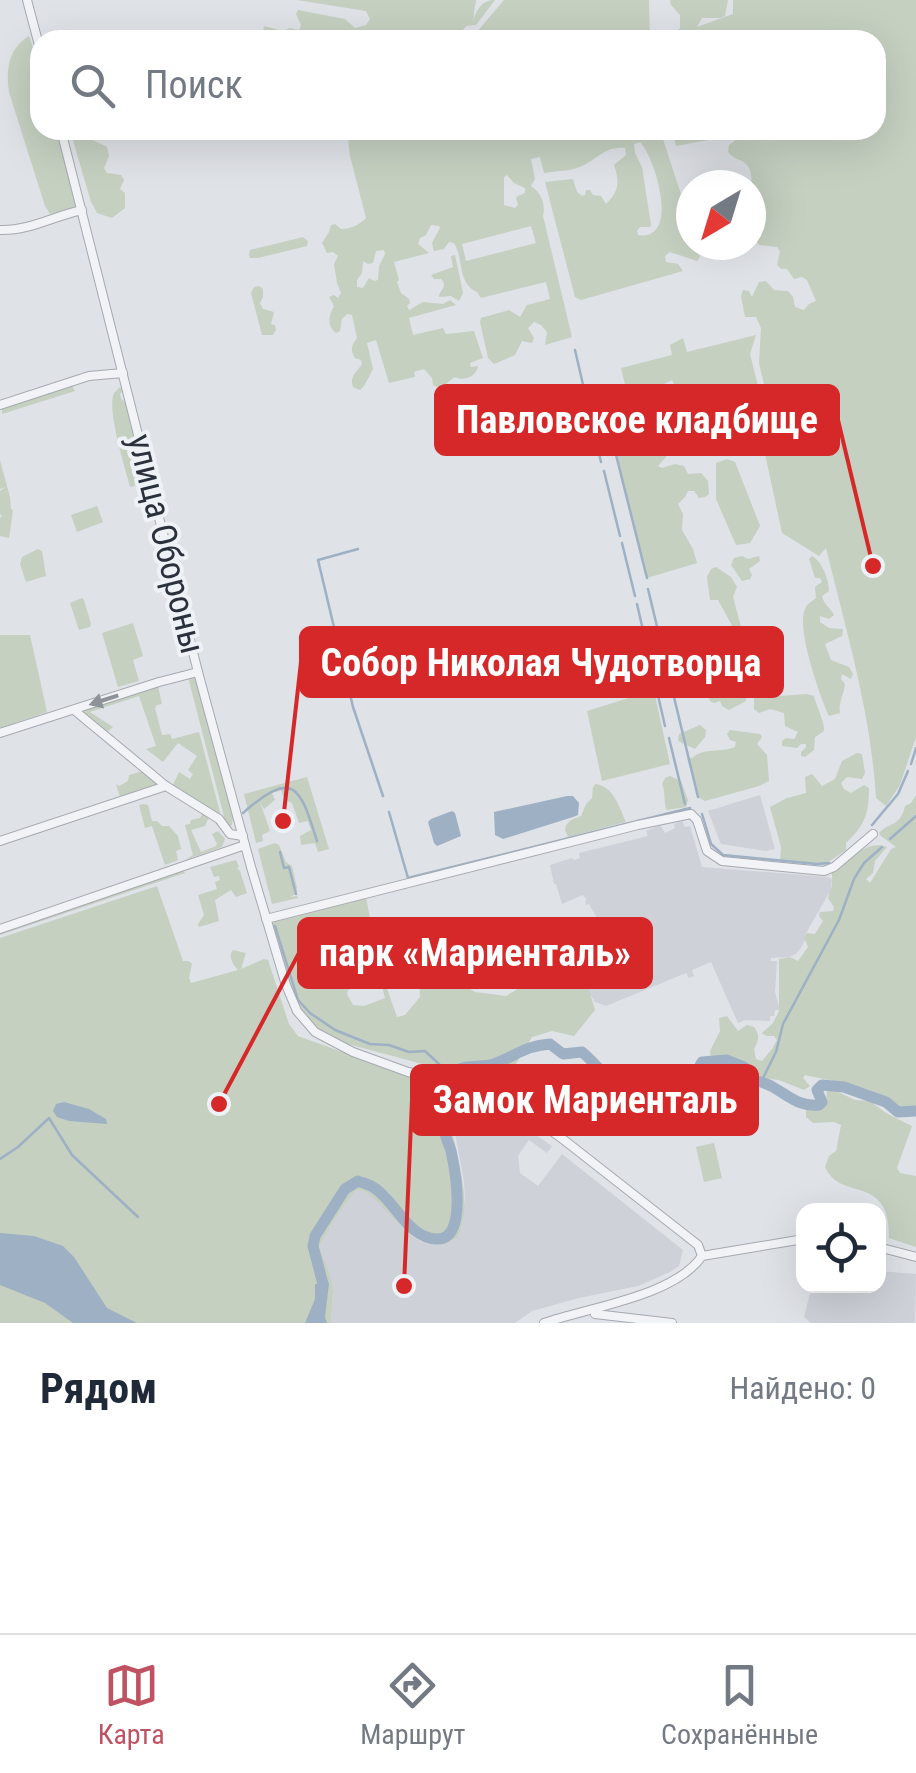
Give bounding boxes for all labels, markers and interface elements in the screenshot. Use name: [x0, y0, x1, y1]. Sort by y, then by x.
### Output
search box: [30, 30, 886, 140]
icon: search: [65, 58, 120, 113]
text: Поиск: [145, 63, 243, 107]
north arrow: [676, 170, 766, 260]
callout: Павловское кладбище: [436, 386, 838, 454]
text: Павловское кладбище: [456, 398, 818, 442]
street label: улица Обороны: [119, 430, 213, 658]
callout: Собор Николая Чудотворца: [301, 628, 782, 696]
text: Собор Николая Чудотворца: [321, 641, 761, 685]
one-way arrow: [89, 693, 119, 708]
callout: парк «Мариенталь»: [299, 919, 651, 987]
text: парк «Мариенталь»: [319, 931, 631, 975]
callout: Замок Мариенталь: [412, 1066, 757, 1134]
text: Замок Мариенталь: [433, 1078, 737, 1122]
map controls: [796, 1203, 886, 1293]
button: locate: [796, 1203, 886, 1293]
text: Рядом: [40, 1364, 157, 1413]
text: Найдено: 0: [729, 1369, 876, 1407]
tab: Карта: [98, 1658, 165, 1751]
tab: Маршрут: [360, 1658, 466, 1751]
tab: Сохранённые: [661, 1658, 818, 1751]

